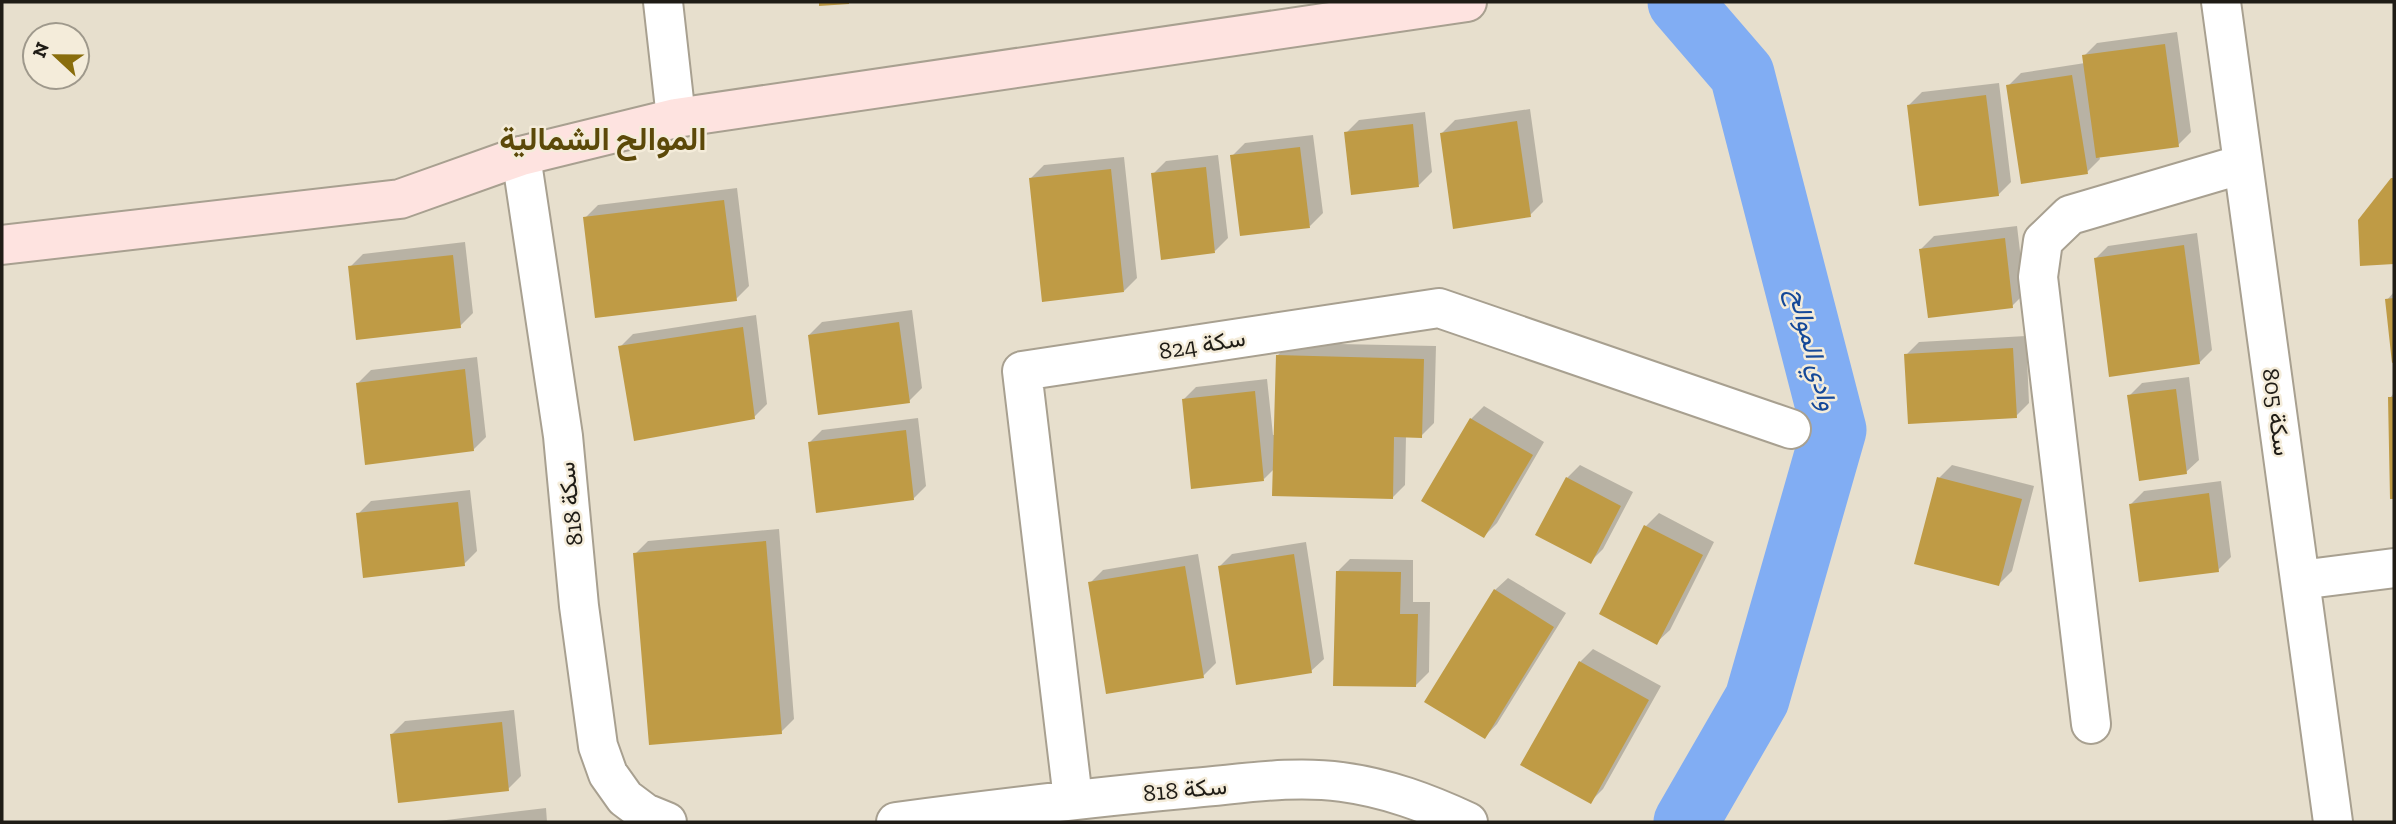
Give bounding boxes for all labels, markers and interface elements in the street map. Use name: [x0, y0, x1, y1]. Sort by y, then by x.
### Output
north arrow: [21, 21, 91, 91]
text: N: [27, 39, 54, 61]
district label: الموالح الشمالية: [499, 120, 707, 161]
water label: وادي الموالح: [1776, 284, 1845, 415]
street label: سكة 824: [1157, 323, 1247, 365]
street label: سكة 805: [2257, 366, 2297, 458]
street label: سكة 818: [551, 461, 589, 547]
street label: سكة 818: [1142, 771, 1228, 807]

